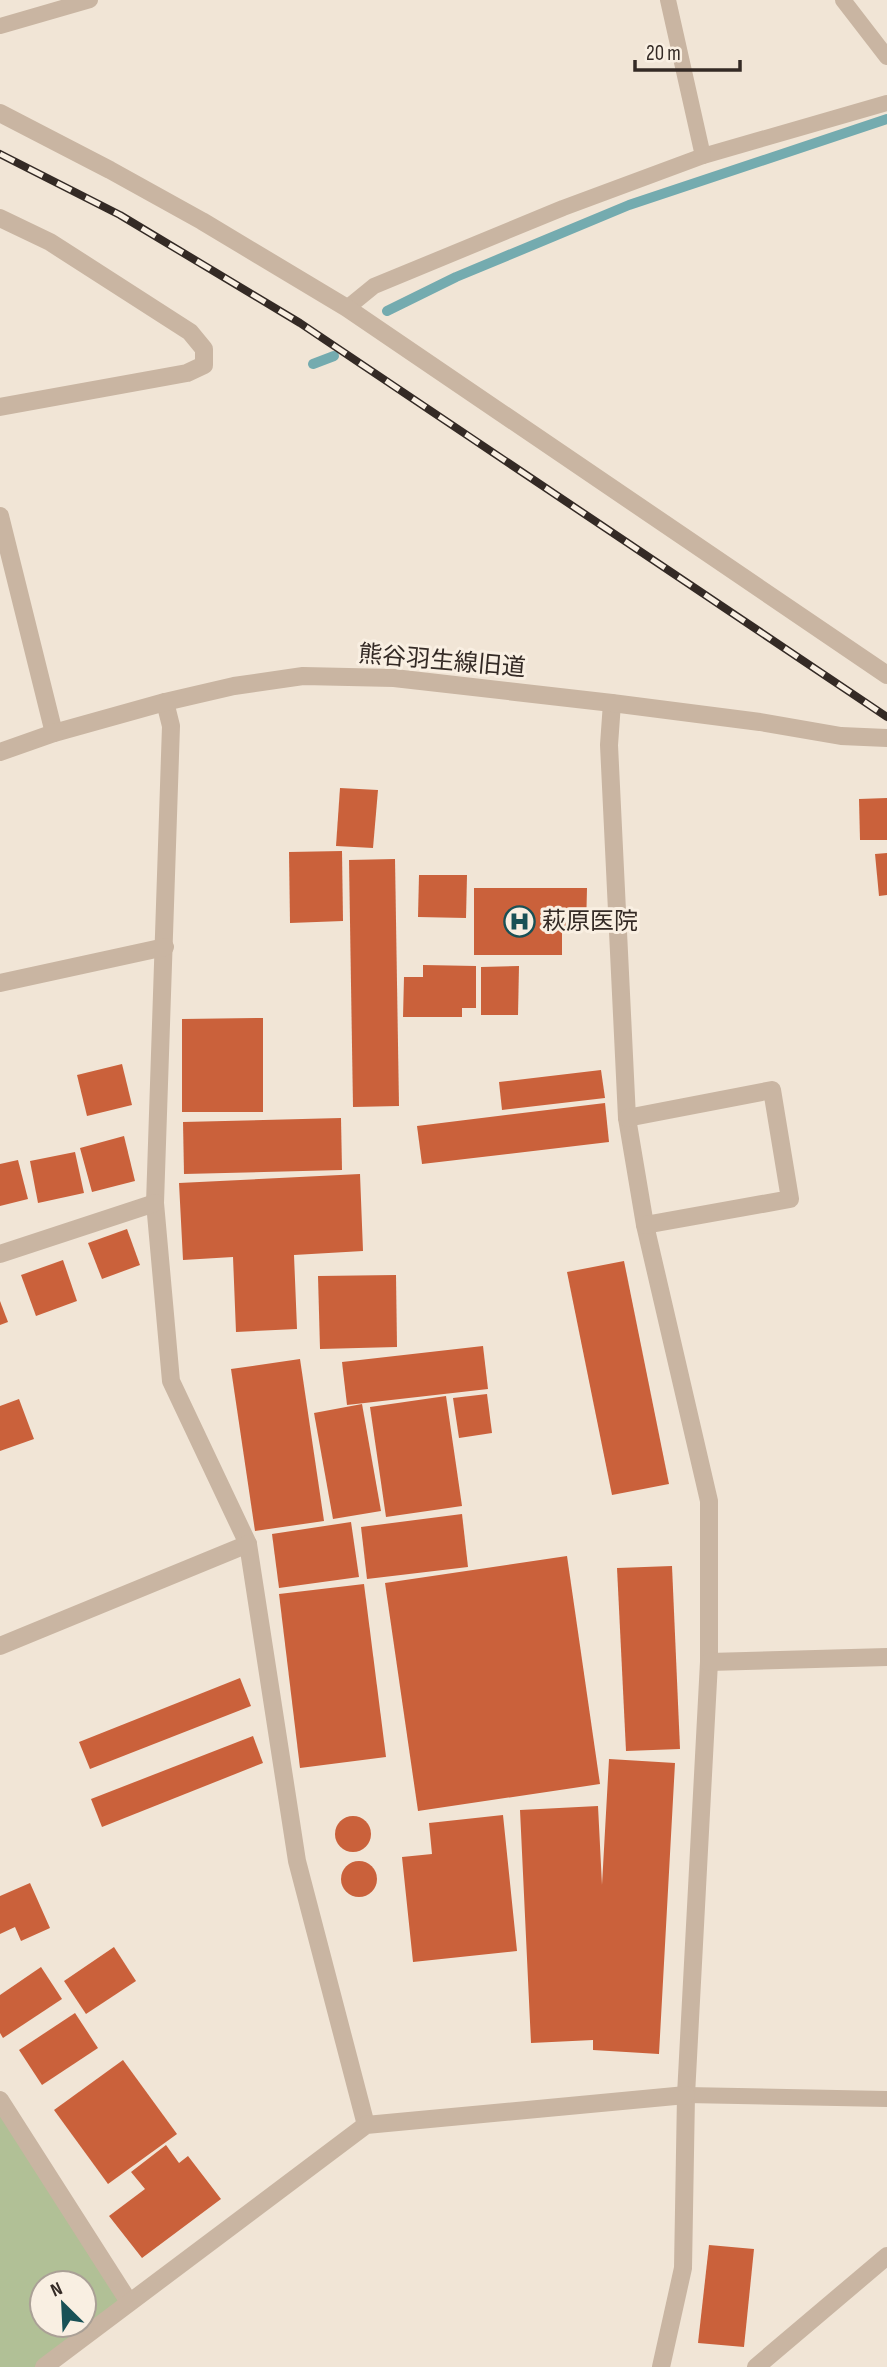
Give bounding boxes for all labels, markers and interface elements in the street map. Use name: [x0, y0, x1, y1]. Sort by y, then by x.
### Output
scale bar: [635, 28, 740, 72]
text: 20 m: [646, 41, 681, 66]
street label: 熊谷羽生線旧道: [357, 639, 527, 683]
hospital icon: 萩原医院: [502, 904, 536, 938]
place label: 萩原医院: [542, 907, 638, 936]
north arrow: [28, 2269, 98, 2339]
text: N: [47, 2277, 66, 2302]

